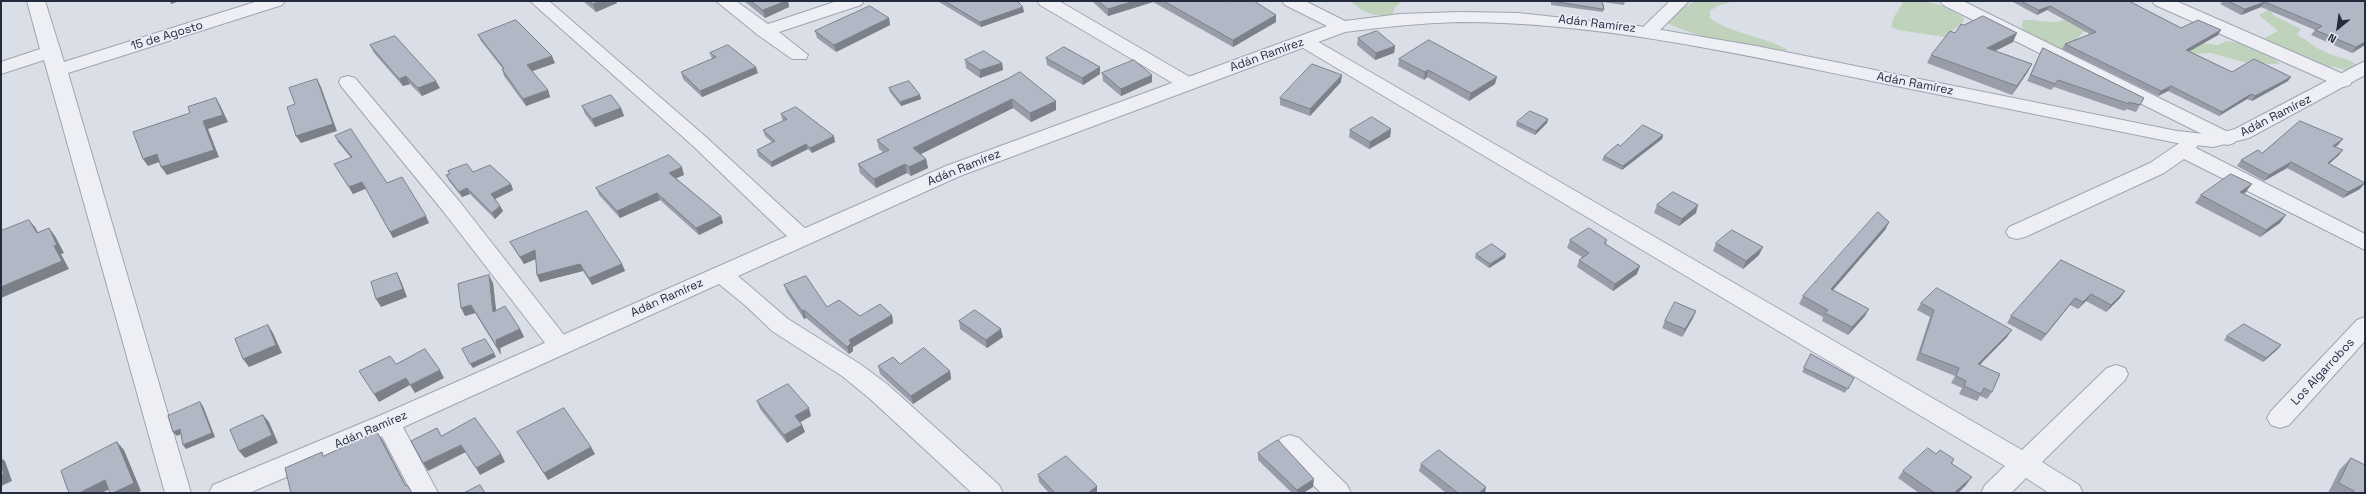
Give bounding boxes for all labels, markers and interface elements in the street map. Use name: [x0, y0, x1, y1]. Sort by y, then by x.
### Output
north arrow: [2318, 8, 2358, 48]
street label: Adán Ramírez: [1558, 12, 1636, 36]
street label: 15 de Agosto: [129, 18, 205, 54]
text: N: [2326, 31, 2339, 46]
street label: Adán Ramírez: [1228, 35, 1306, 75]
street label: Adán Ramírez: [1875, 70, 1955, 98]
street label: Adán Ramírez: [2238, 92, 2314, 140]
street label: Adán Ramírez: [925, 147, 1003, 189]
street label: Adán Ramírez: [629, 276, 705, 320]
street label: Los Algarrobos: [2288, 336, 2358, 408]
street label: Adán Ramírez: [332, 408, 410, 452]

